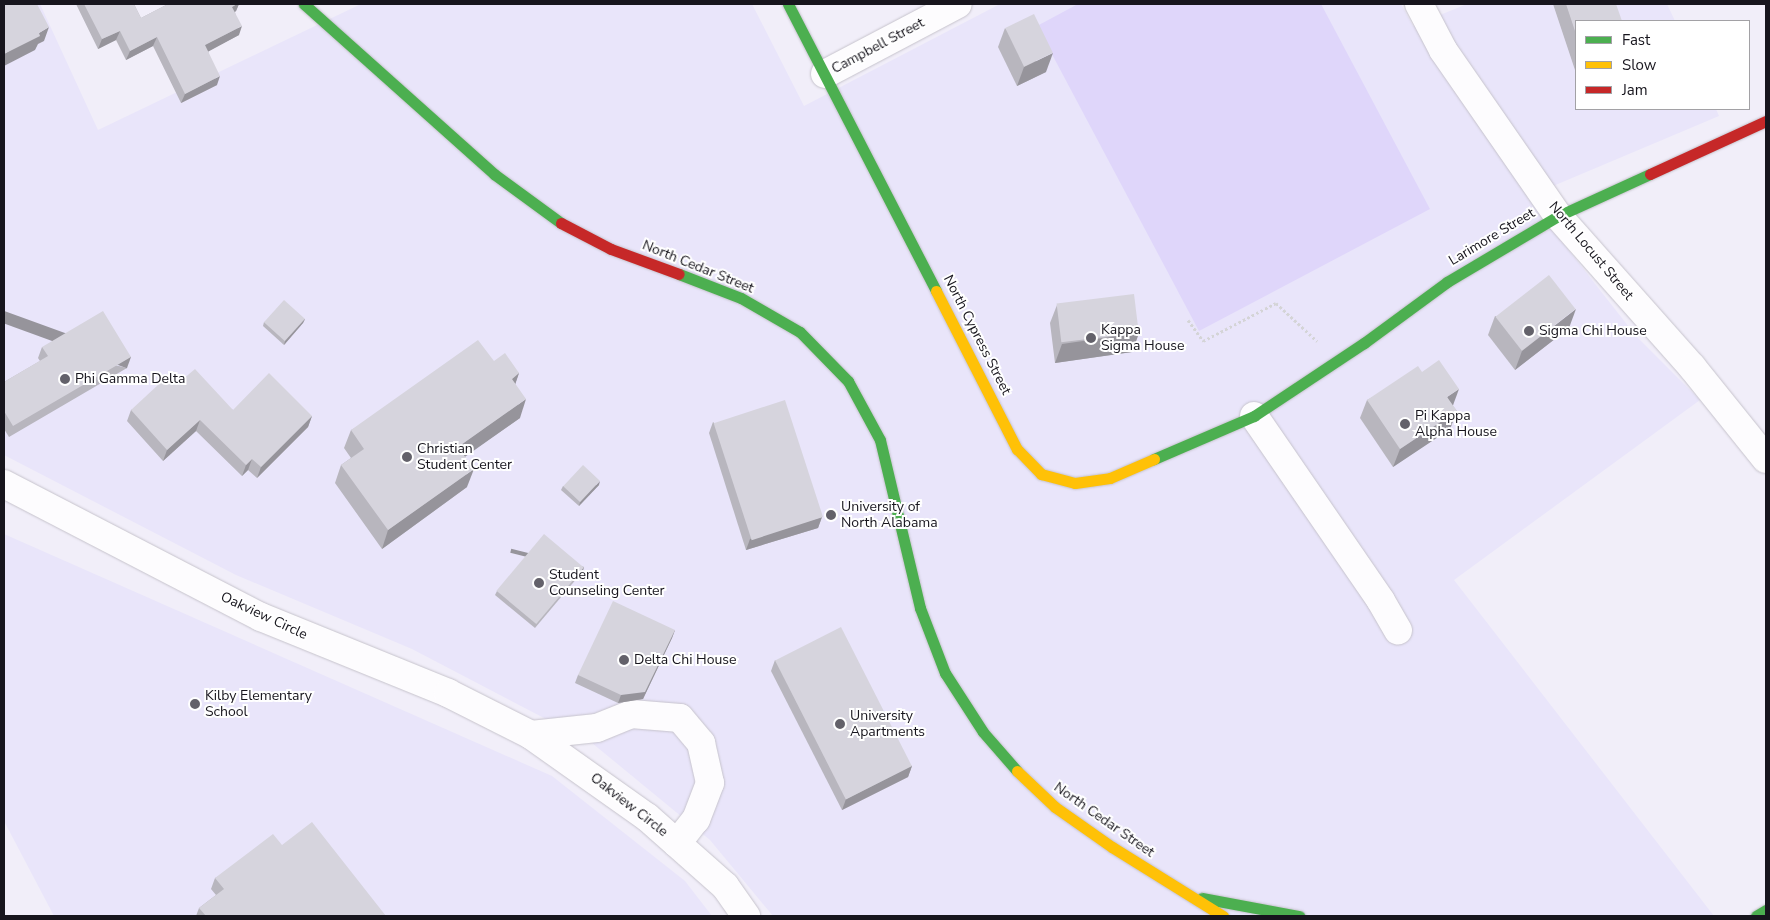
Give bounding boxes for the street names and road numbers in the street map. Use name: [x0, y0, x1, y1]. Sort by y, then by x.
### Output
street label: Campbell Street: [829, 15, 927, 77]
street label: North Locust Street: [1545, 198, 1637, 304]
street label: Larimore Street: [1446, 205, 1538, 269]
street label: North Cedar Street: [640, 237, 756, 297]
street label: North Cypress Street: [940, 272, 1014, 398]
street label: Oakview Circle: [218, 589, 310, 643]
street label: Oakview Circle: [587, 770, 671, 840]
street label: North Cedar Street: [1051, 779, 1157, 861]

